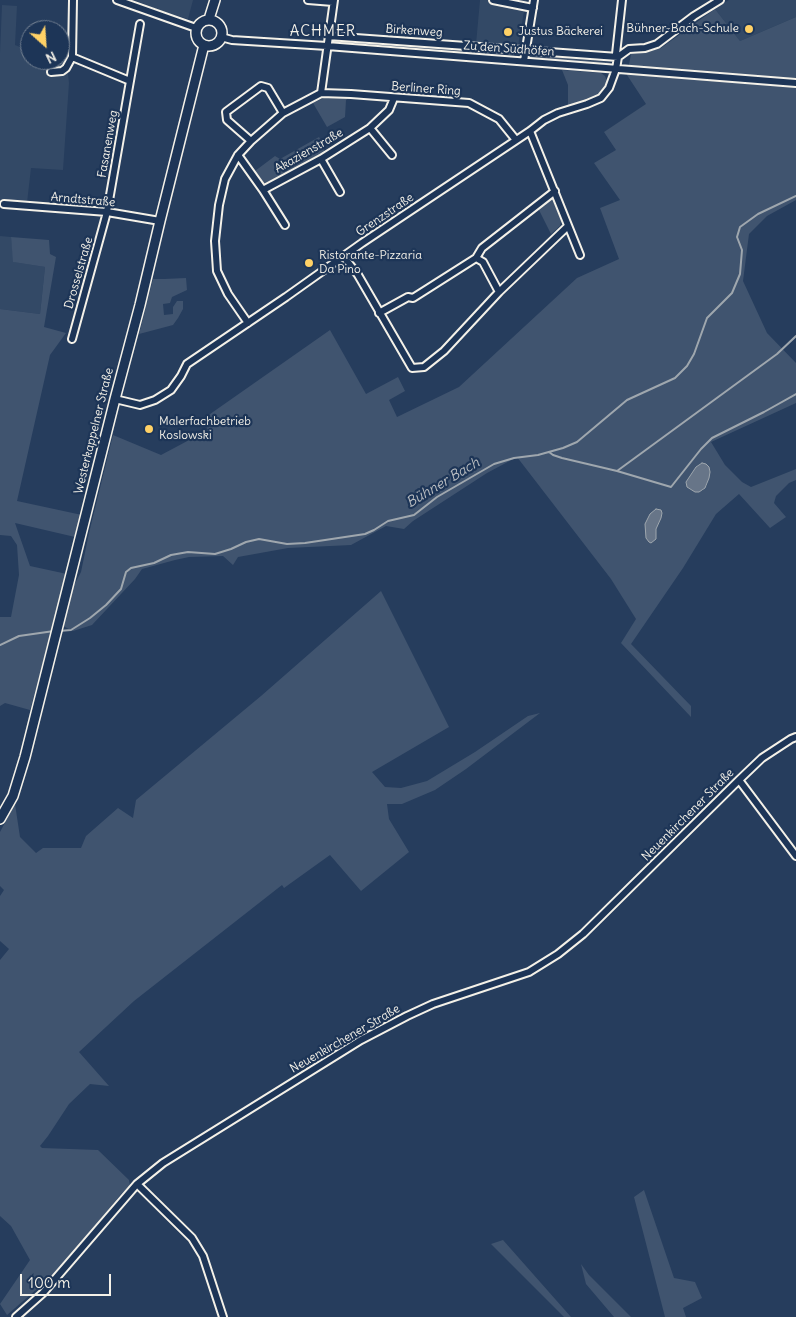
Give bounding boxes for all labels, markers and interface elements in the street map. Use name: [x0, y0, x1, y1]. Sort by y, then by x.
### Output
north arrow: [20, 20, 70, 70]
street label: Birkenweg: [385, 22, 443, 40]
place label: Bühner-Bach-Schule: [626, 22, 739, 36]
district label: ACHMER: [289, 23, 357, 41]
marker: Bühner-Bach-Schule: [743, 23, 755, 35]
place label: Justus Bäckerei: [518, 25, 603, 39]
marker: Justus Bäckerei: [502, 26, 514, 38]
street label: Zu den Südhöfen: [463, 39, 555, 59]
text: N: [43, 47, 59, 68]
street label: Berliner Ring: [391, 79, 461, 99]
street label: Fasanenweg: [95, 109, 121, 179]
street label: Akazienstraße: [272, 126, 346, 176]
street label: Arndtstraße: [50, 190, 116, 210]
street label: Grenzstraße: [353, 190, 417, 240]
street label: Drosselstraße: [62, 235, 96, 311]
place label: Ristorante-Pizzaria Da Pino: [319, 249, 422, 277]
marker: Ristorante-Pizzaria Da Pino: [303, 257, 315, 269]
street label: Westerkappelner Straße: [71, 366, 117, 496]
place label: Malerfachbetrieb Koslowski: [159, 415, 251, 443]
marker: Malerfachbetrieb Koslowski: [143, 423, 155, 435]
water label: Bühner Bach: [403, 455, 483, 511]
street label: Neuenkirchener Straße: [639, 766, 737, 864]
street label: Neuenkirchener Straße: [288, 1002, 402, 1076]
scale bar: [22, 1264, 114, 1296]
text: 100 m: [28, 1273, 70, 1292]

